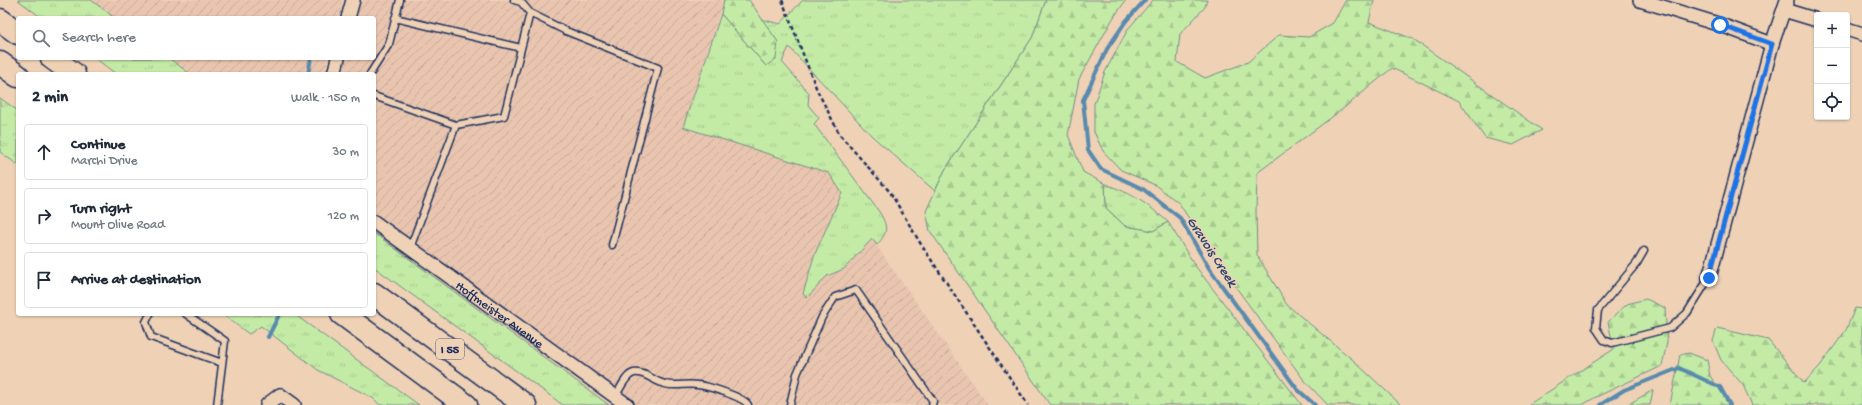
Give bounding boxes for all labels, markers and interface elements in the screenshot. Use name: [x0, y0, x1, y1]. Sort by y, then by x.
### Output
map controls: [1814, 12, 1850, 120]
button: +: [1814, 12, 1850, 48]
search box: [16, 16, 376, 60]
route start: [1711, 16, 1729, 34]
icon: search: [30, 27, 52, 49]
text: Search here: [62, 29, 136, 47]
button: −: [1814, 48, 1850, 84]
button: locate: [1814, 84, 1850, 120]
text: 2 min: [32, 88, 68, 108]
text: Walk · 150 m: [291, 91, 360, 106]
text: Continue: [71, 136, 125, 154]
icon: ahead: [33, 141, 55, 163]
text: 30 m: [333, 145, 359, 160]
text: Marchi Drive: [71, 154, 137, 169]
text: Turn right: [71, 200, 131, 218]
icon: right: [33, 205, 55, 227]
text: 120 m: [328, 209, 359, 224]
water label: Gravois Creek: [1182, 214, 1241, 292]
text: Mount Olive Road: [71, 218, 165, 233]
icon: arrive: [33, 269, 55, 291]
route end: [1700, 269, 1718, 287]
text: Arrive at destination: [71, 271, 201, 289]
street label: Hoffmeister Avenue: [452, 279, 546, 352]
road number: I 55: [436, 339, 464, 359]

